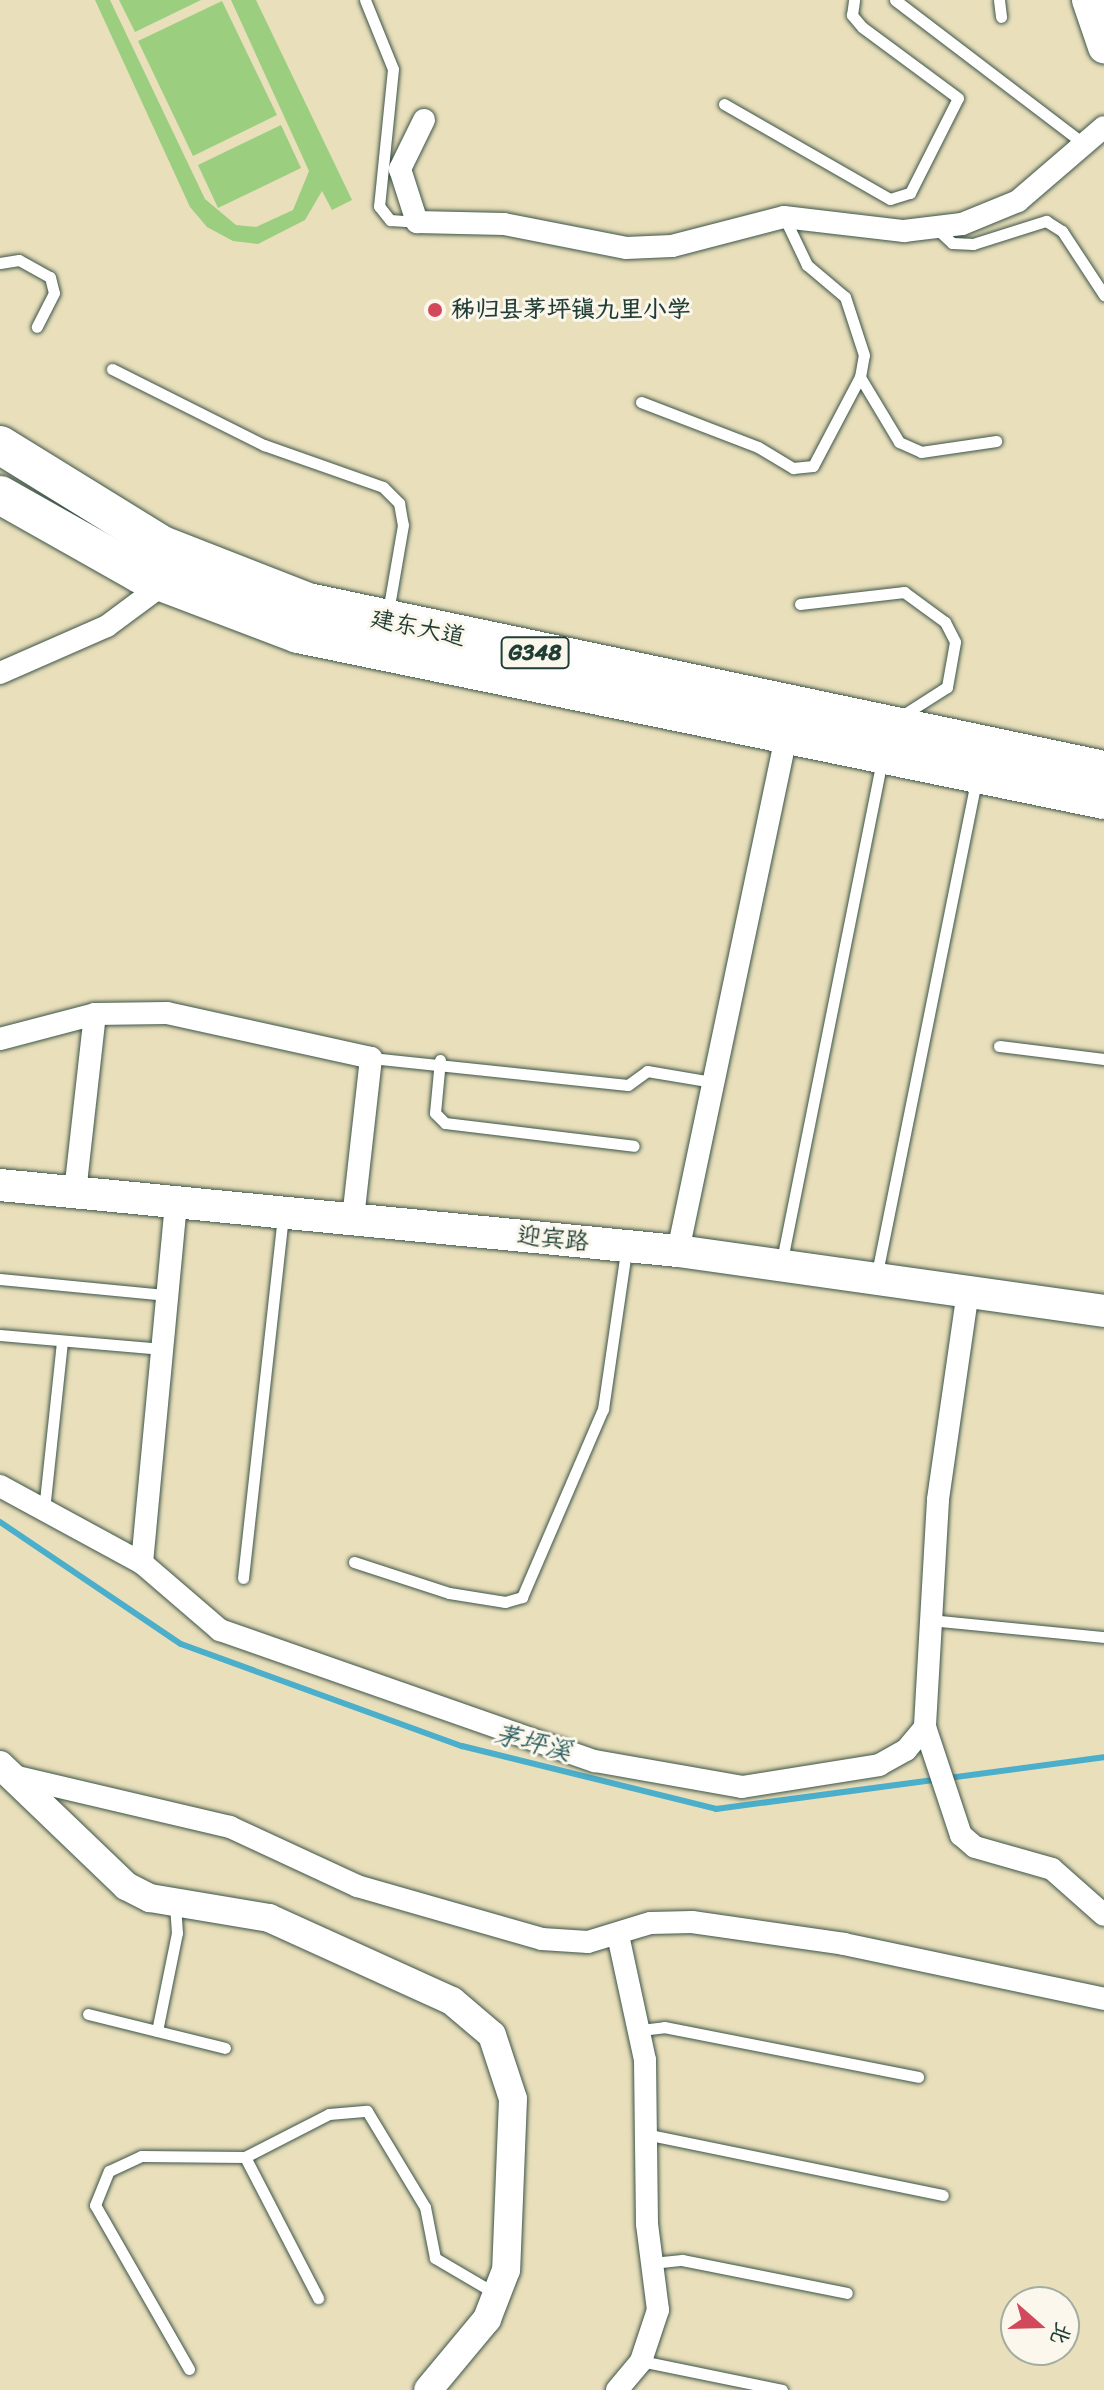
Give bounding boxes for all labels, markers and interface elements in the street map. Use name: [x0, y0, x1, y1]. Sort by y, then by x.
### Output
place label: 秭归县茅坪镇九里小学: [451, 296, 691, 324]
marker: 秭归县茅坪镇九里小学: [426, 301, 444, 319]
street label: 建东大道: [368, 604, 468, 652]
road number: G348: [499, 635, 571, 671]
street label: 迎宾路: [516, 1221, 590, 1257]
water label: 茅坪溪: [491, 1718, 575, 1768]
north arrow: [1000, 2286, 1080, 2366]
text: 北: [1039, 2317, 1083, 2351]

